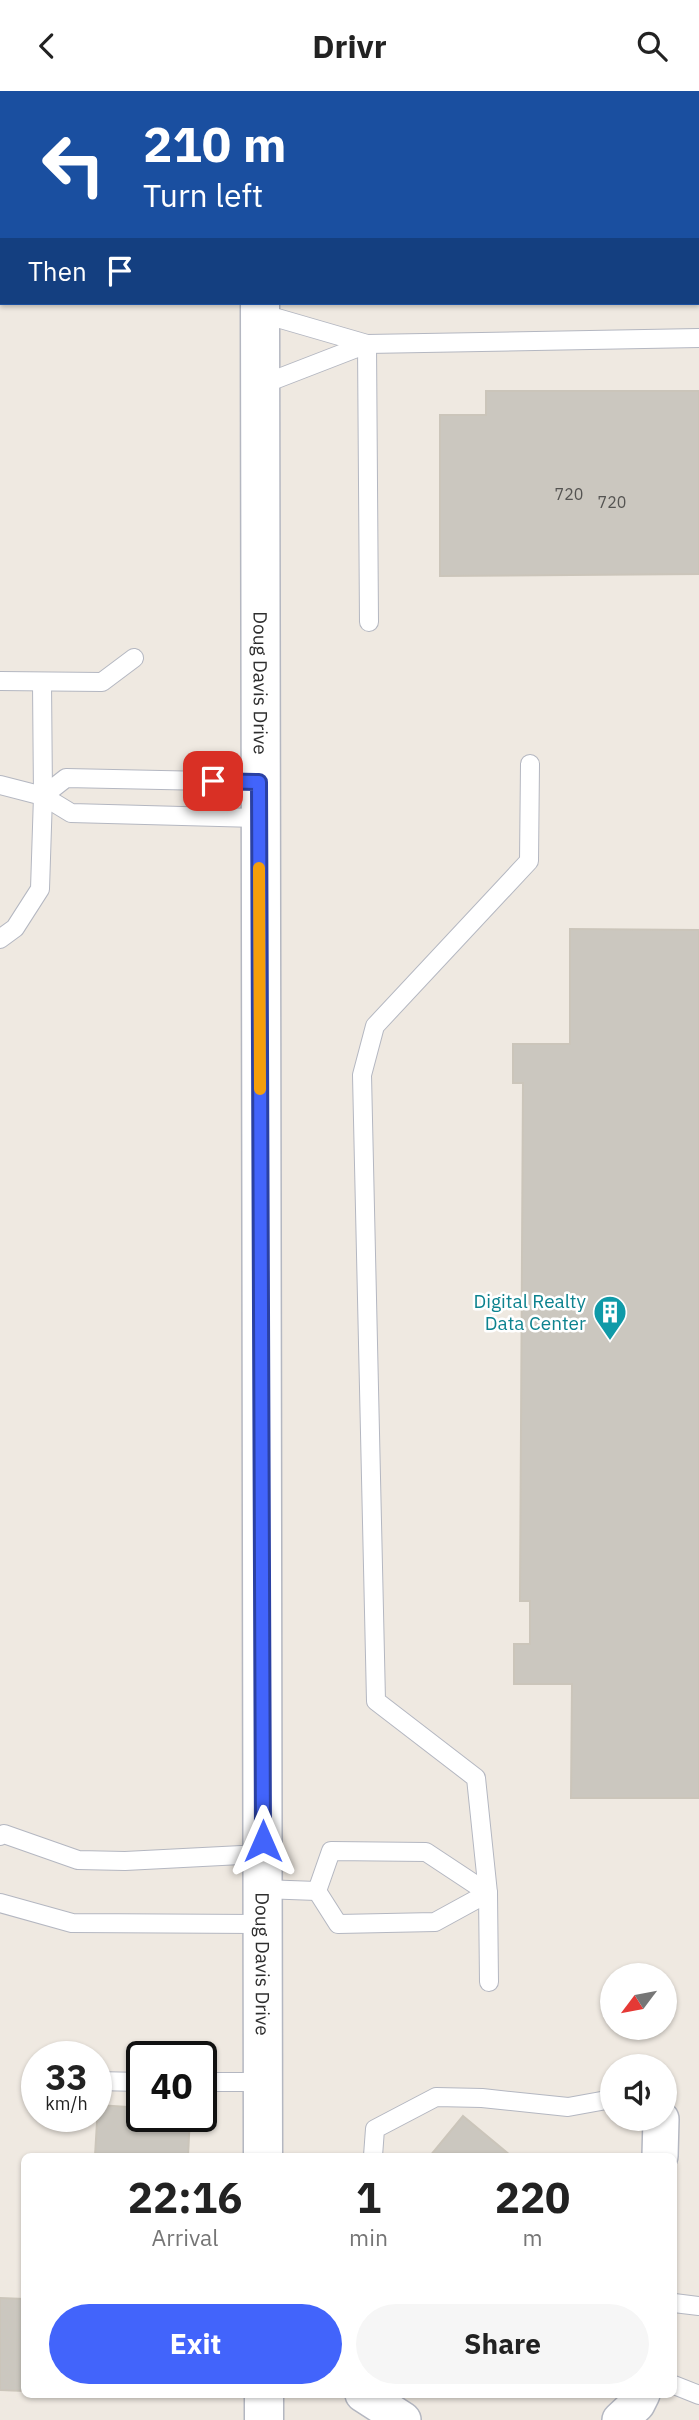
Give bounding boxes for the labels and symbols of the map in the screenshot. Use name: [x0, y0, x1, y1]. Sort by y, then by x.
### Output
house number: 720: [555, 484, 583, 504]
house number: 720: [598, 492, 626, 512]
street label: Doug Davis Drive: [248, 611, 273, 755]
pin: [183, 751, 243, 811]
place label: Digital Realty Data Center: [474, 1289, 587, 1335]
building icon: Digital Realty Data Center: [591, 1293, 629, 1342]
position arrow: [226, 1804, 300, 1878]
street label: Doug Davis Drive: [251, 1892, 275, 2036]
north arrow: [600, 1963, 677, 2041]
speed limit sign: 40: [126, 2041, 217, 2132]

